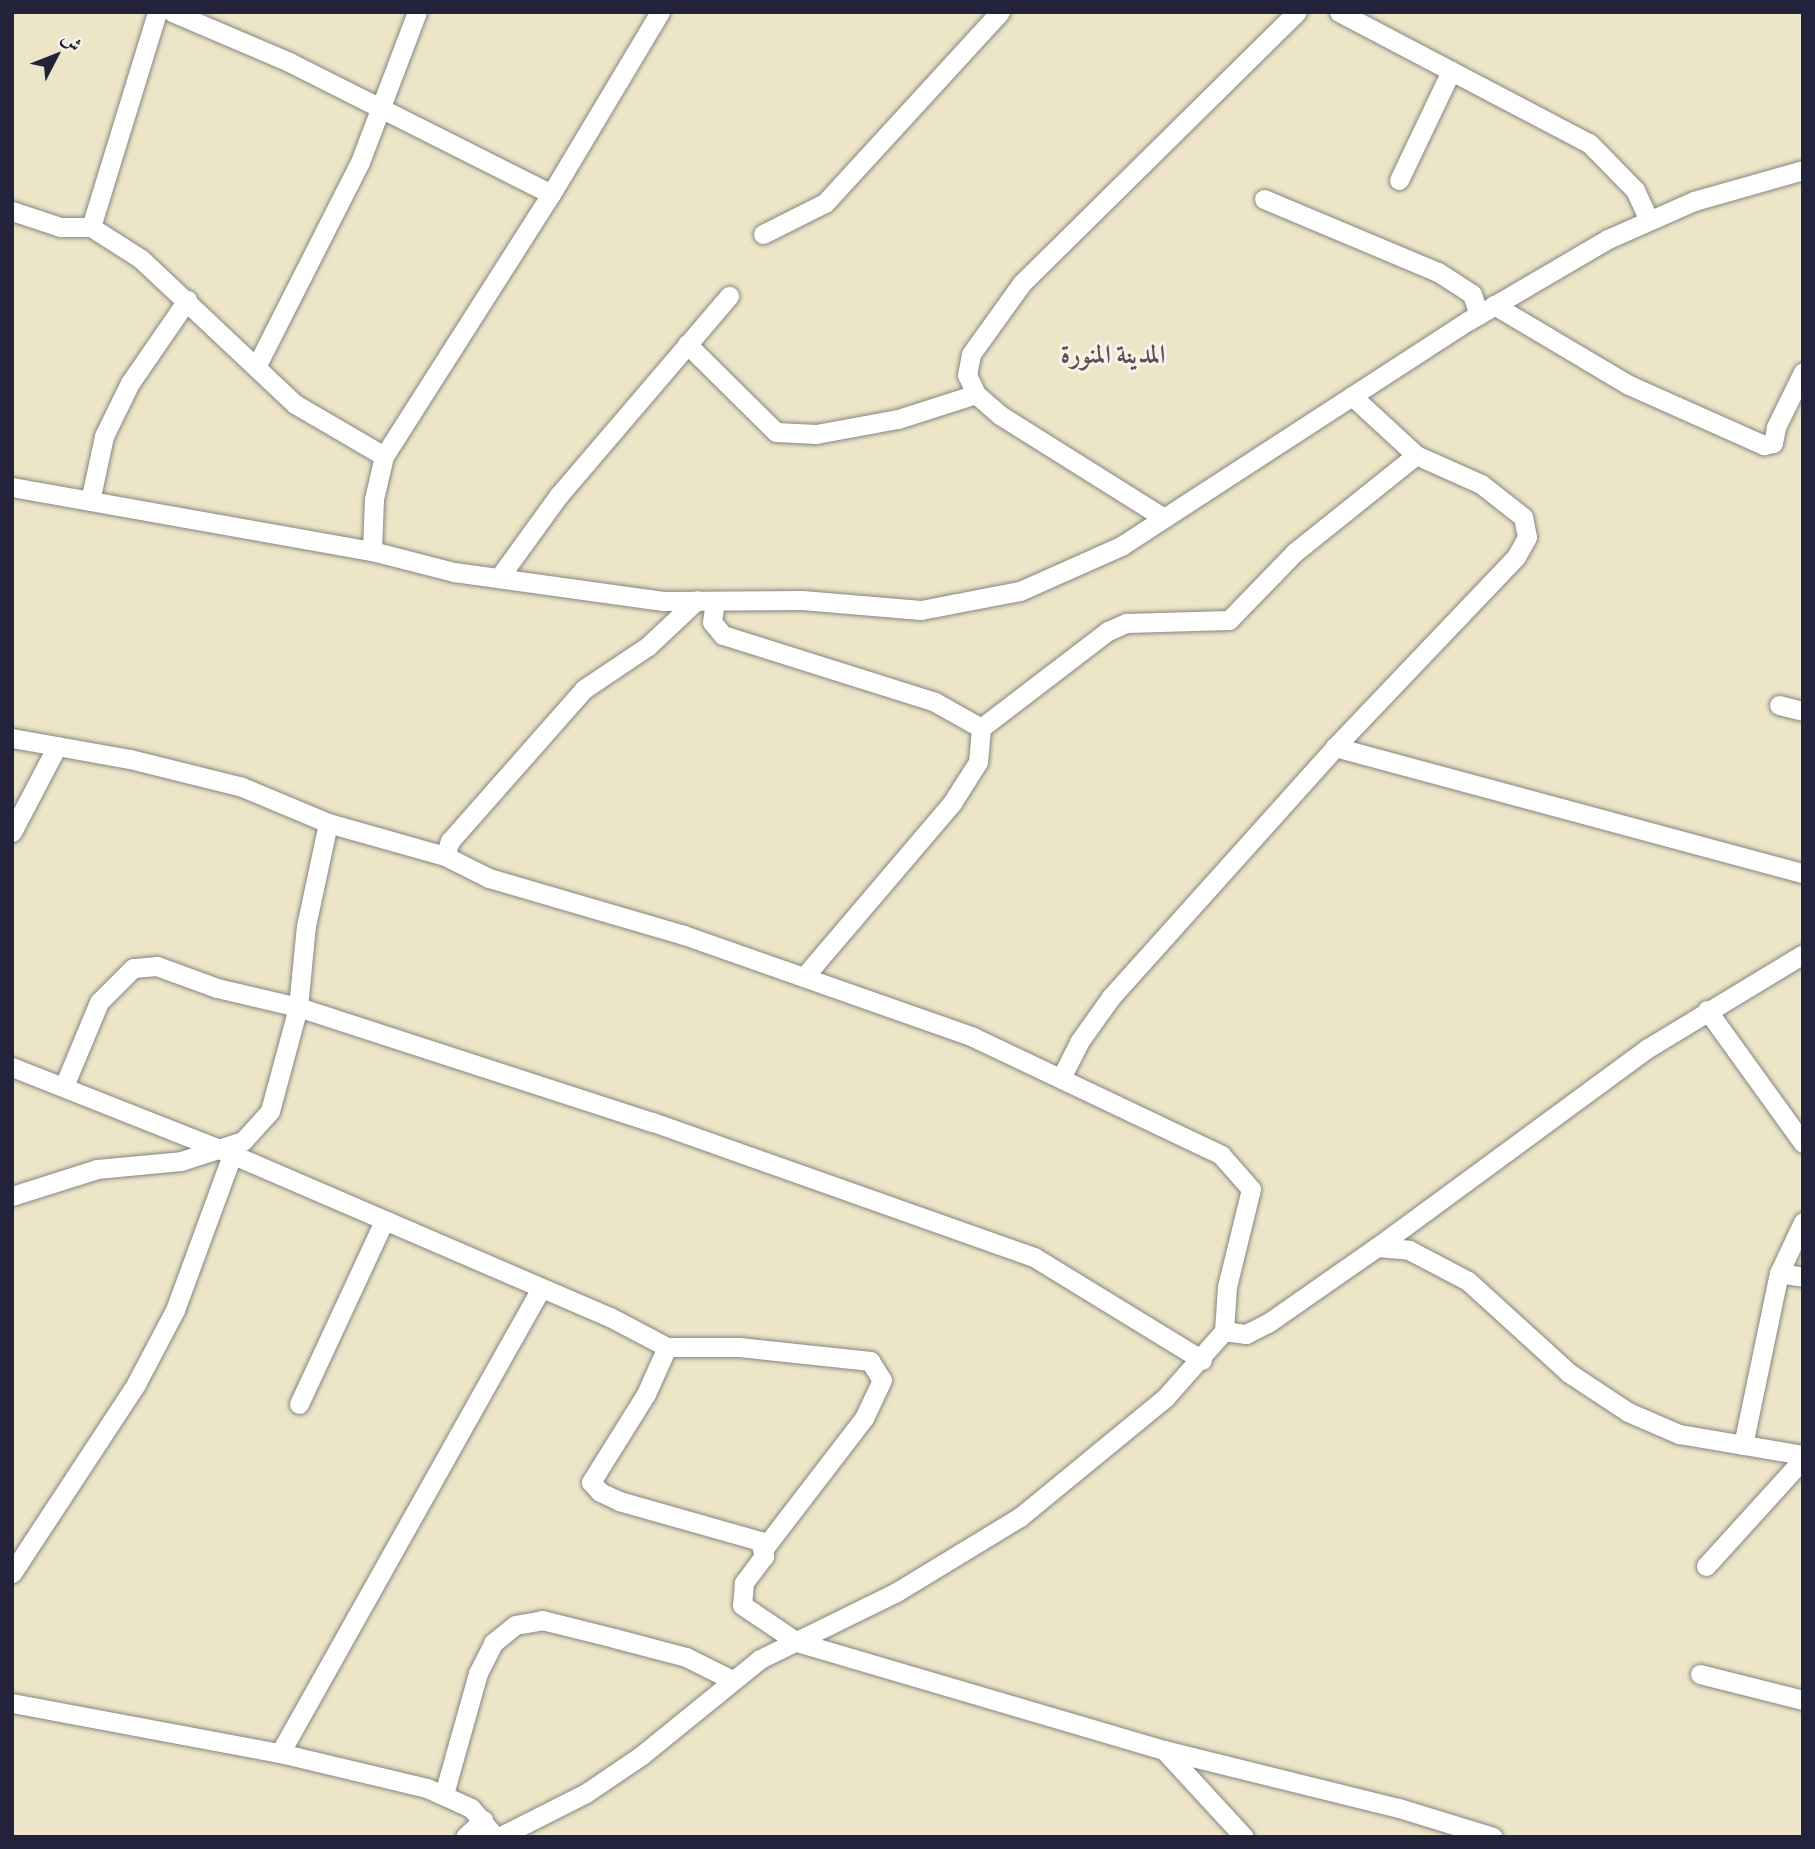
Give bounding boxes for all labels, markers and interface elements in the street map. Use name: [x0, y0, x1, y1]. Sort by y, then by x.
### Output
north arrow: [21, 21, 91, 91]
text: ش: [57, 27, 87, 56]
district label: المدينة المنورة: [1061, 339, 1165, 371]

